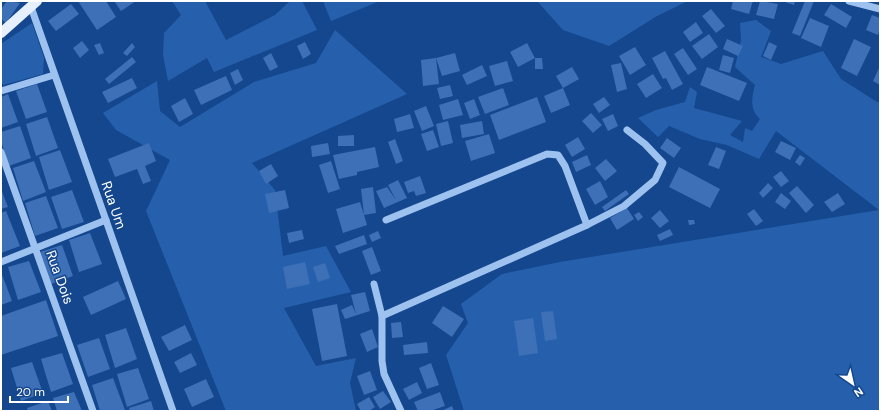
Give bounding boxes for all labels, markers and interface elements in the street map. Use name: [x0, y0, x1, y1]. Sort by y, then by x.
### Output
street label: Rua Um: [97, 179, 131, 231]
street label: Rua Dois: [42, 248, 78, 306]
north arrow: [833, 364, 873, 404]
scale bar: [10, 378, 68, 404]
text: 20 m: [16, 384, 45, 400]
text: N: [851, 384, 866, 400]

